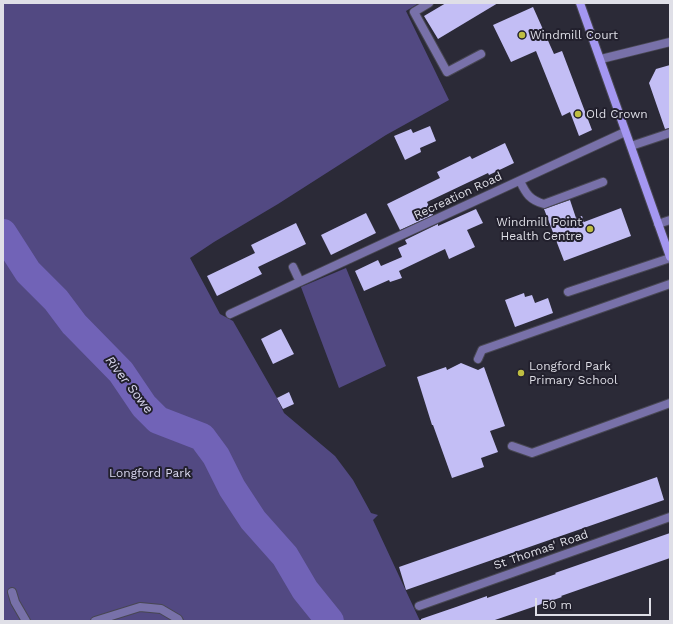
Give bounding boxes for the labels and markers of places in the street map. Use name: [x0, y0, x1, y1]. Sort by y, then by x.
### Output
place label: Windmill Court: [530, 28, 618, 42]
marker: Windmill Court: [517, 30, 527, 40]
place label: Old Crown: [586, 107, 648, 121]
marker: Old Crown: [573, 109, 583, 119]
place label: Windmill Point Health Centre: [496, 215, 582, 243]
marker: Windmill Point Health Centre: [585, 224, 595, 234]
place label: Longford Park Primary School: [529, 359, 618, 387]
marker: Longford Park Primary School: [516, 368, 526, 378]

